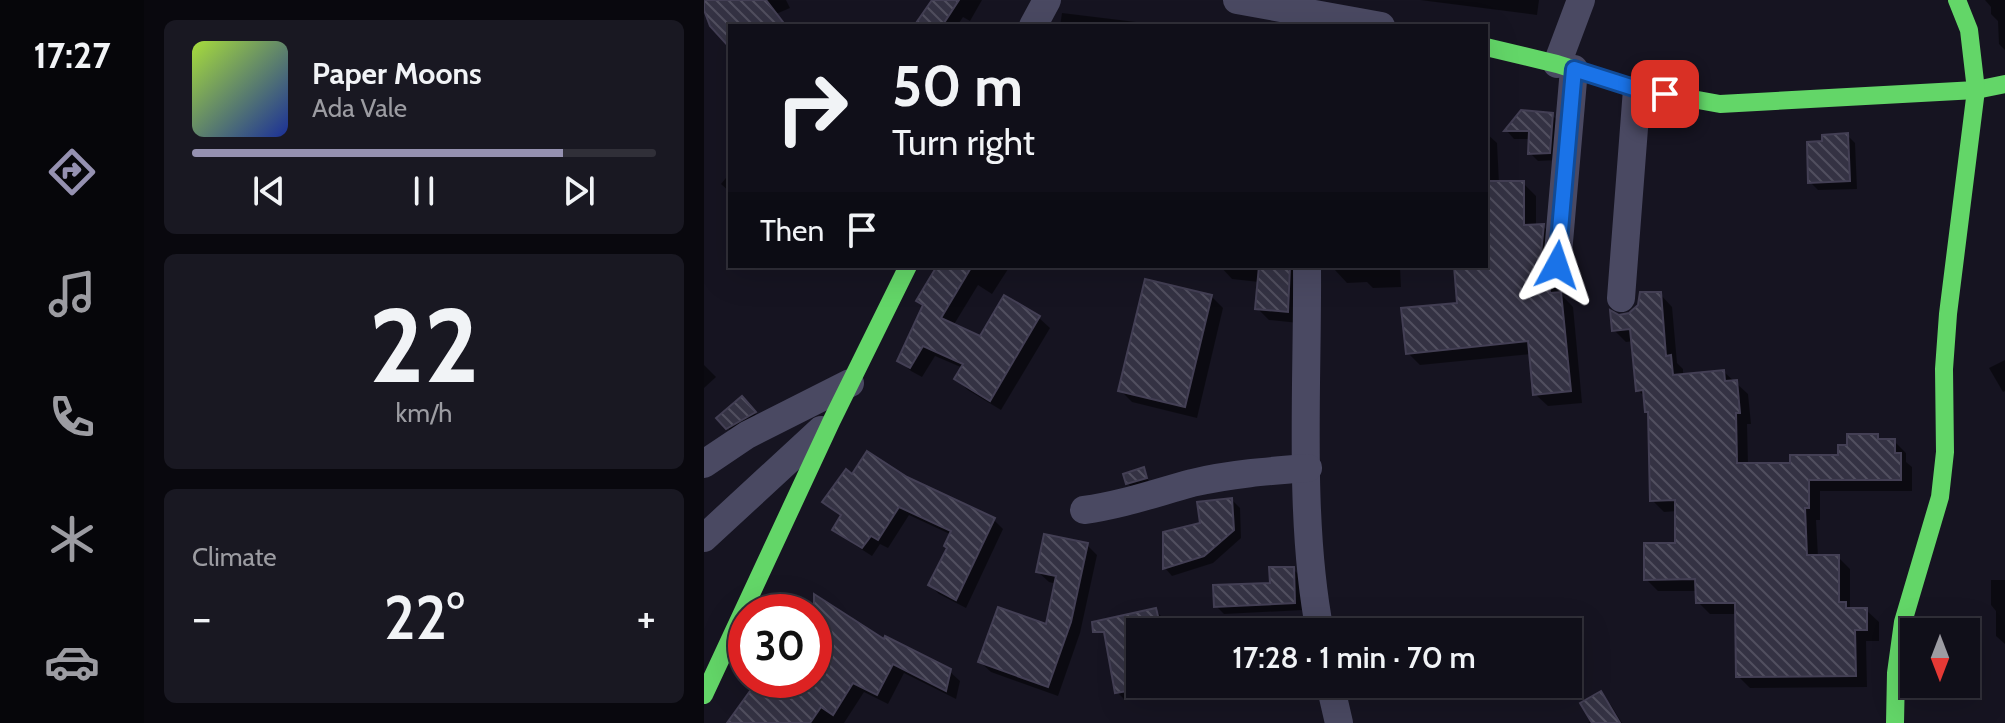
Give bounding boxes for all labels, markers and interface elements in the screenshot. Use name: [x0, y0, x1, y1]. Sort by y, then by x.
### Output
text: 17:27: [33, 33, 111, 77]
text: 50 m: [892, 52, 1023, 120]
text: Paper Moons: [312, 55, 482, 92]
icon: right: [760, 56, 864, 160]
pin: [1631, 60, 1699, 128]
icon: arrive: [1643, 72, 1687, 116]
text: Ada Vale: [312, 92, 407, 124]
text: Turn right: [892, 120, 1035, 164]
icon: directions: [44, 144, 100, 200]
icon: previous: [247, 169, 291, 213]
icon: pause: [402, 169, 446, 213]
icon: next: [557, 169, 601, 213]
icon: arrive: [840, 208, 884, 252]
text: Then: [760, 212, 824, 249]
position arrow: [1515, 223, 1599, 307]
icon: music: [44, 266, 100, 322]
text: 22: [369, 282, 479, 408]
icon: phone: [44, 389, 100, 445]
text: km/h: [396, 397, 452, 429]
icon: climate: [44, 511, 100, 567]
text: Climate: [192, 541, 277, 573]
text: 22°: [384, 581, 464, 654]
text: −: [192, 591, 211, 644]
text: +: [637, 591, 656, 644]
speed limit sign: 30: [728, 594, 832, 698]
north arrow: [1900, 618, 1980, 698]
map controls: [1900, 618, 1980, 698]
icon: car: [44, 634, 100, 690]
text: 17:28 · 1 min · 70 m: [1232, 639, 1476, 676]

